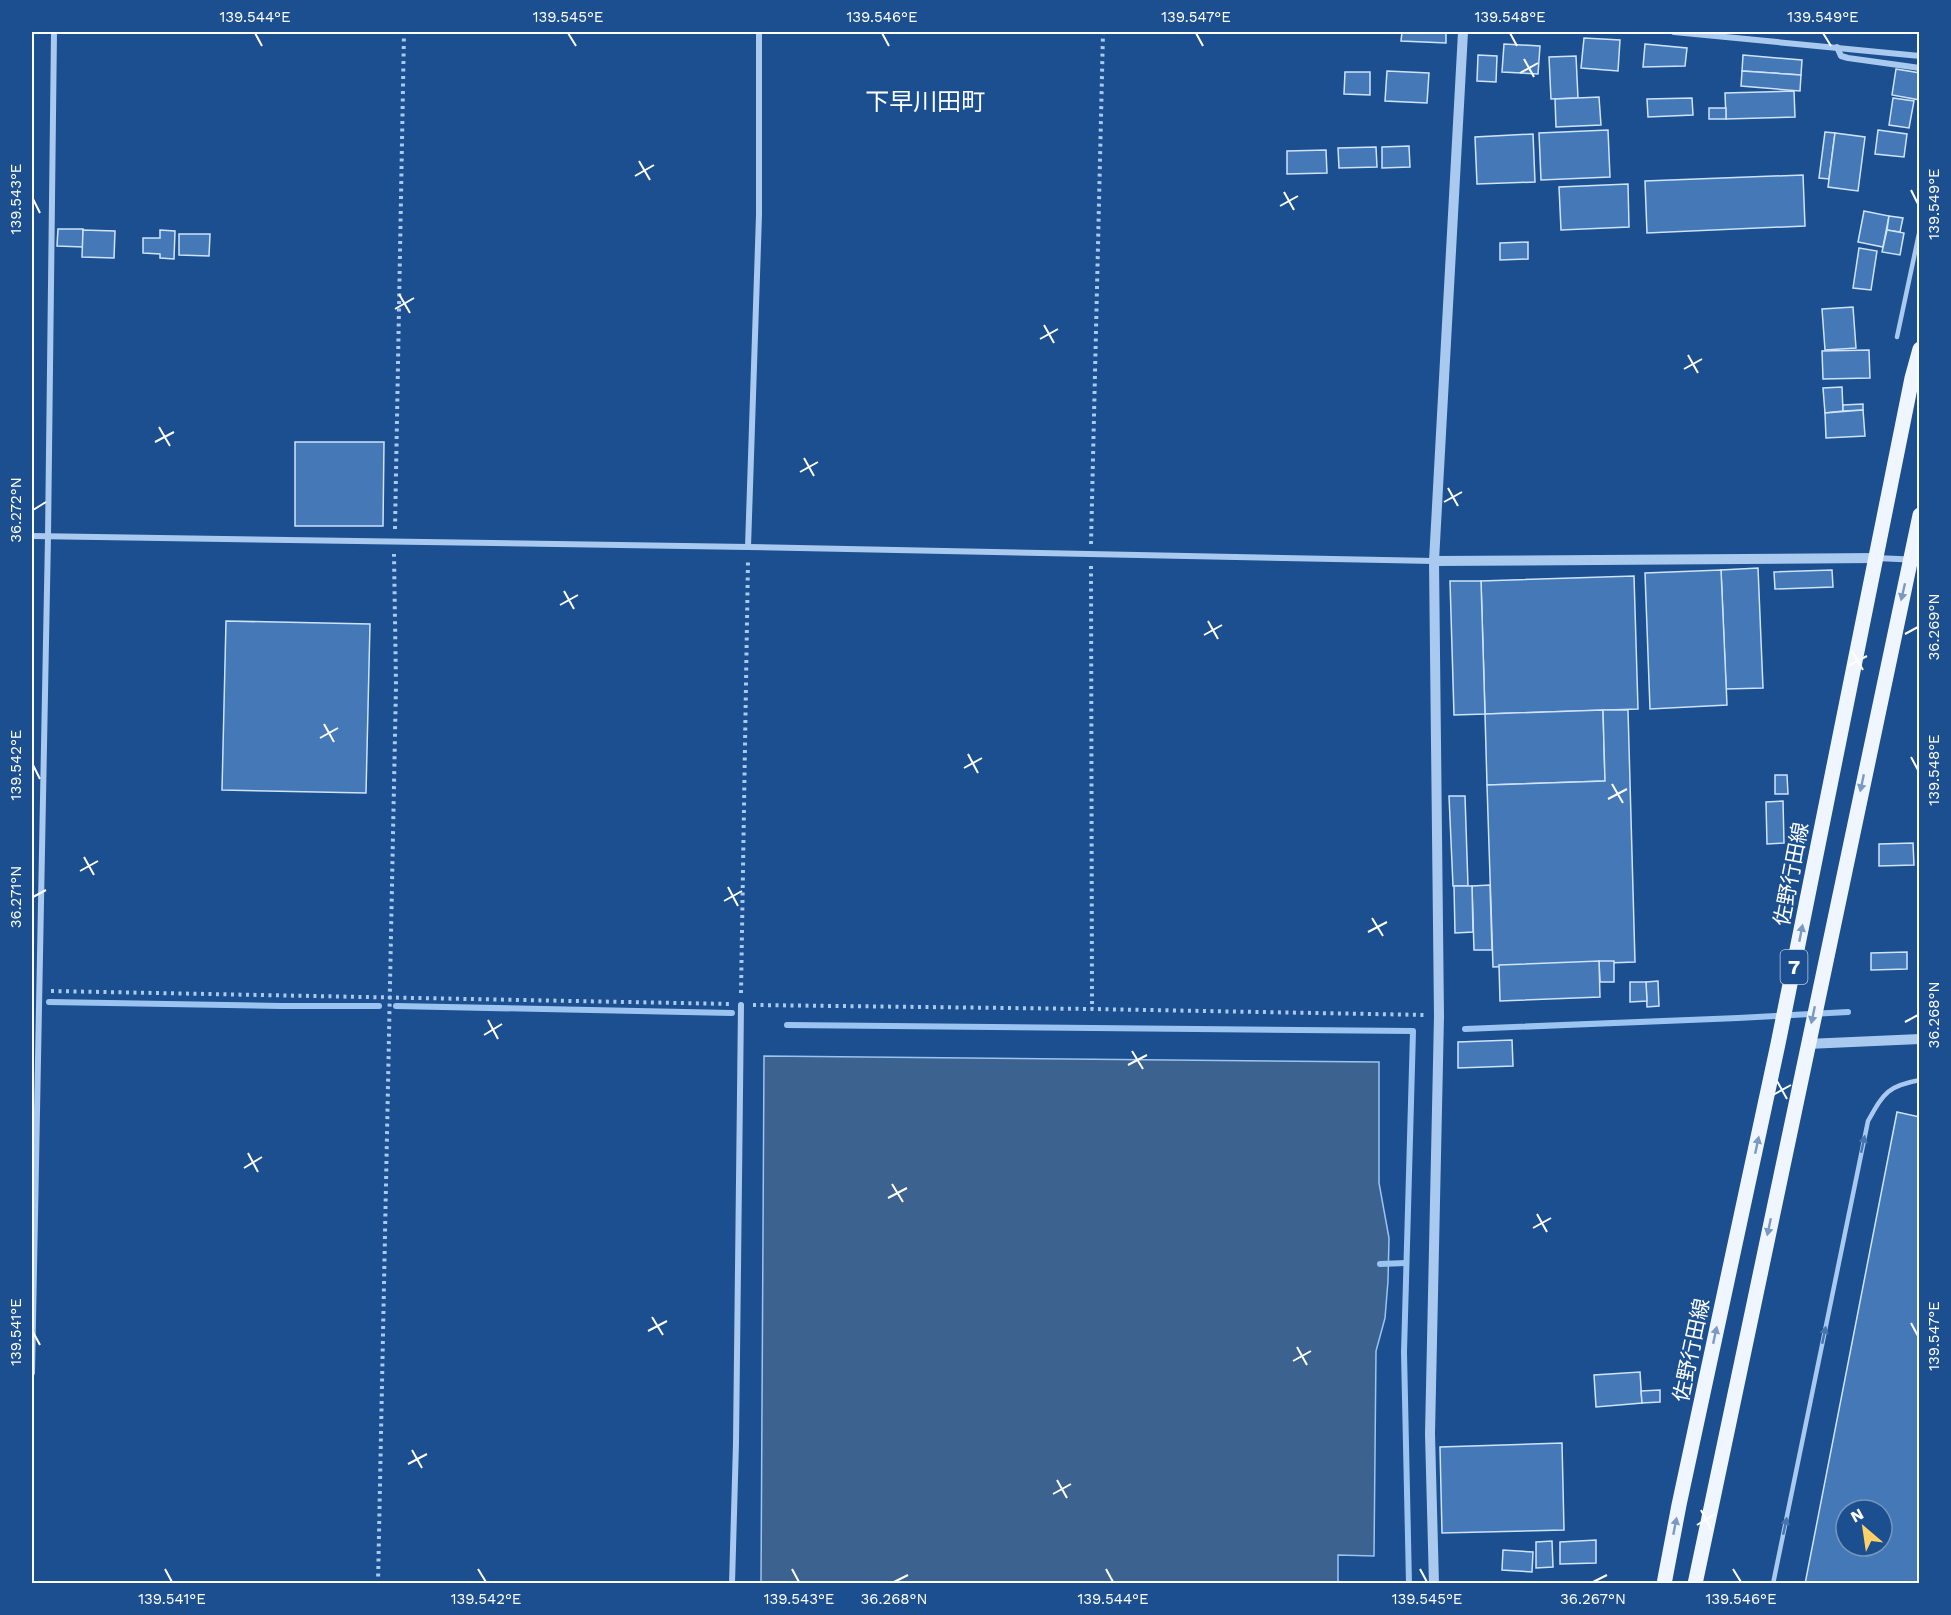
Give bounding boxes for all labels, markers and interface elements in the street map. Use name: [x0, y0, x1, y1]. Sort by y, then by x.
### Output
text: 139.544°E: [219, 8, 291, 26]
text: 139.545°E: [533, 8, 603, 26]
text: 139.546°E: [846, 8, 918, 26]
text: 139.547°E: [1161, 8, 1231, 26]
text: 139.548°E: [1474, 8, 1546, 26]
text: 139.549°E: [1787, 8, 1859, 26]
district label: 下早川田町: [865, 88, 985, 116]
text: 139.543°E: [7, 164, 25, 234]
text: 139.549°E: [1925, 168, 1943, 240]
text: 36.272°N: [7, 477, 25, 543]
one-way arrow: [1898, 583, 1907, 602]
text: 36.269°N: [1925, 594, 1943, 660]
text: 139.542°E: [7, 730, 25, 800]
text: 139.548°E: [1925, 734, 1943, 806]
one-way arrow: [1857, 774, 1866, 793]
street label: 佐野行田線: [1769, 820, 1813, 928]
text: 36.271°N: [7, 866, 25, 928]
one-way arrow: [1797, 923, 1806, 942]
road number: 7: [1780, 950, 1808, 984]
text: 36.268°N: [1925, 982, 1943, 1048]
one-way arrow: [1808, 1006, 1818, 1024]
one-way arrow: [1752, 1135, 1762, 1154]
one-way arrow: [1859, 1135, 1869, 1153]
one-way arrow: [1764, 1217, 1774, 1236]
street label: 佐野行田線: [1668, 1296, 1714, 1404]
text: 139.541°E: [7, 1298, 25, 1366]
text: 139.547°E: [1925, 1301, 1943, 1371]
one-way arrow: [1820, 1325, 1829, 1344]
one-way arrow: [1711, 1326, 1721, 1344]
north arrow: [1834, 1498, 1894, 1558]
text: N: [1847, 1504, 1867, 1527]
one-way arrow: [1671, 1516, 1680, 1535]
one-way arrow: [1781, 1516, 1790, 1535]
text: 139.541°E: [138, 1590, 206, 1608]
text: 139.542°E: [451, 1590, 521, 1608]
text: 139.543°E: [764, 1590, 834, 1608]
text: 36.268°N: [861, 1590, 927, 1608]
text: 139.544°E: [1077, 1590, 1149, 1608]
text: 139.545°E: [1392, 1590, 1462, 1608]
text: 36.267°N: [1560, 1590, 1626, 1608]
text: 139.546°E: [1705, 1590, 1777, 1608]

